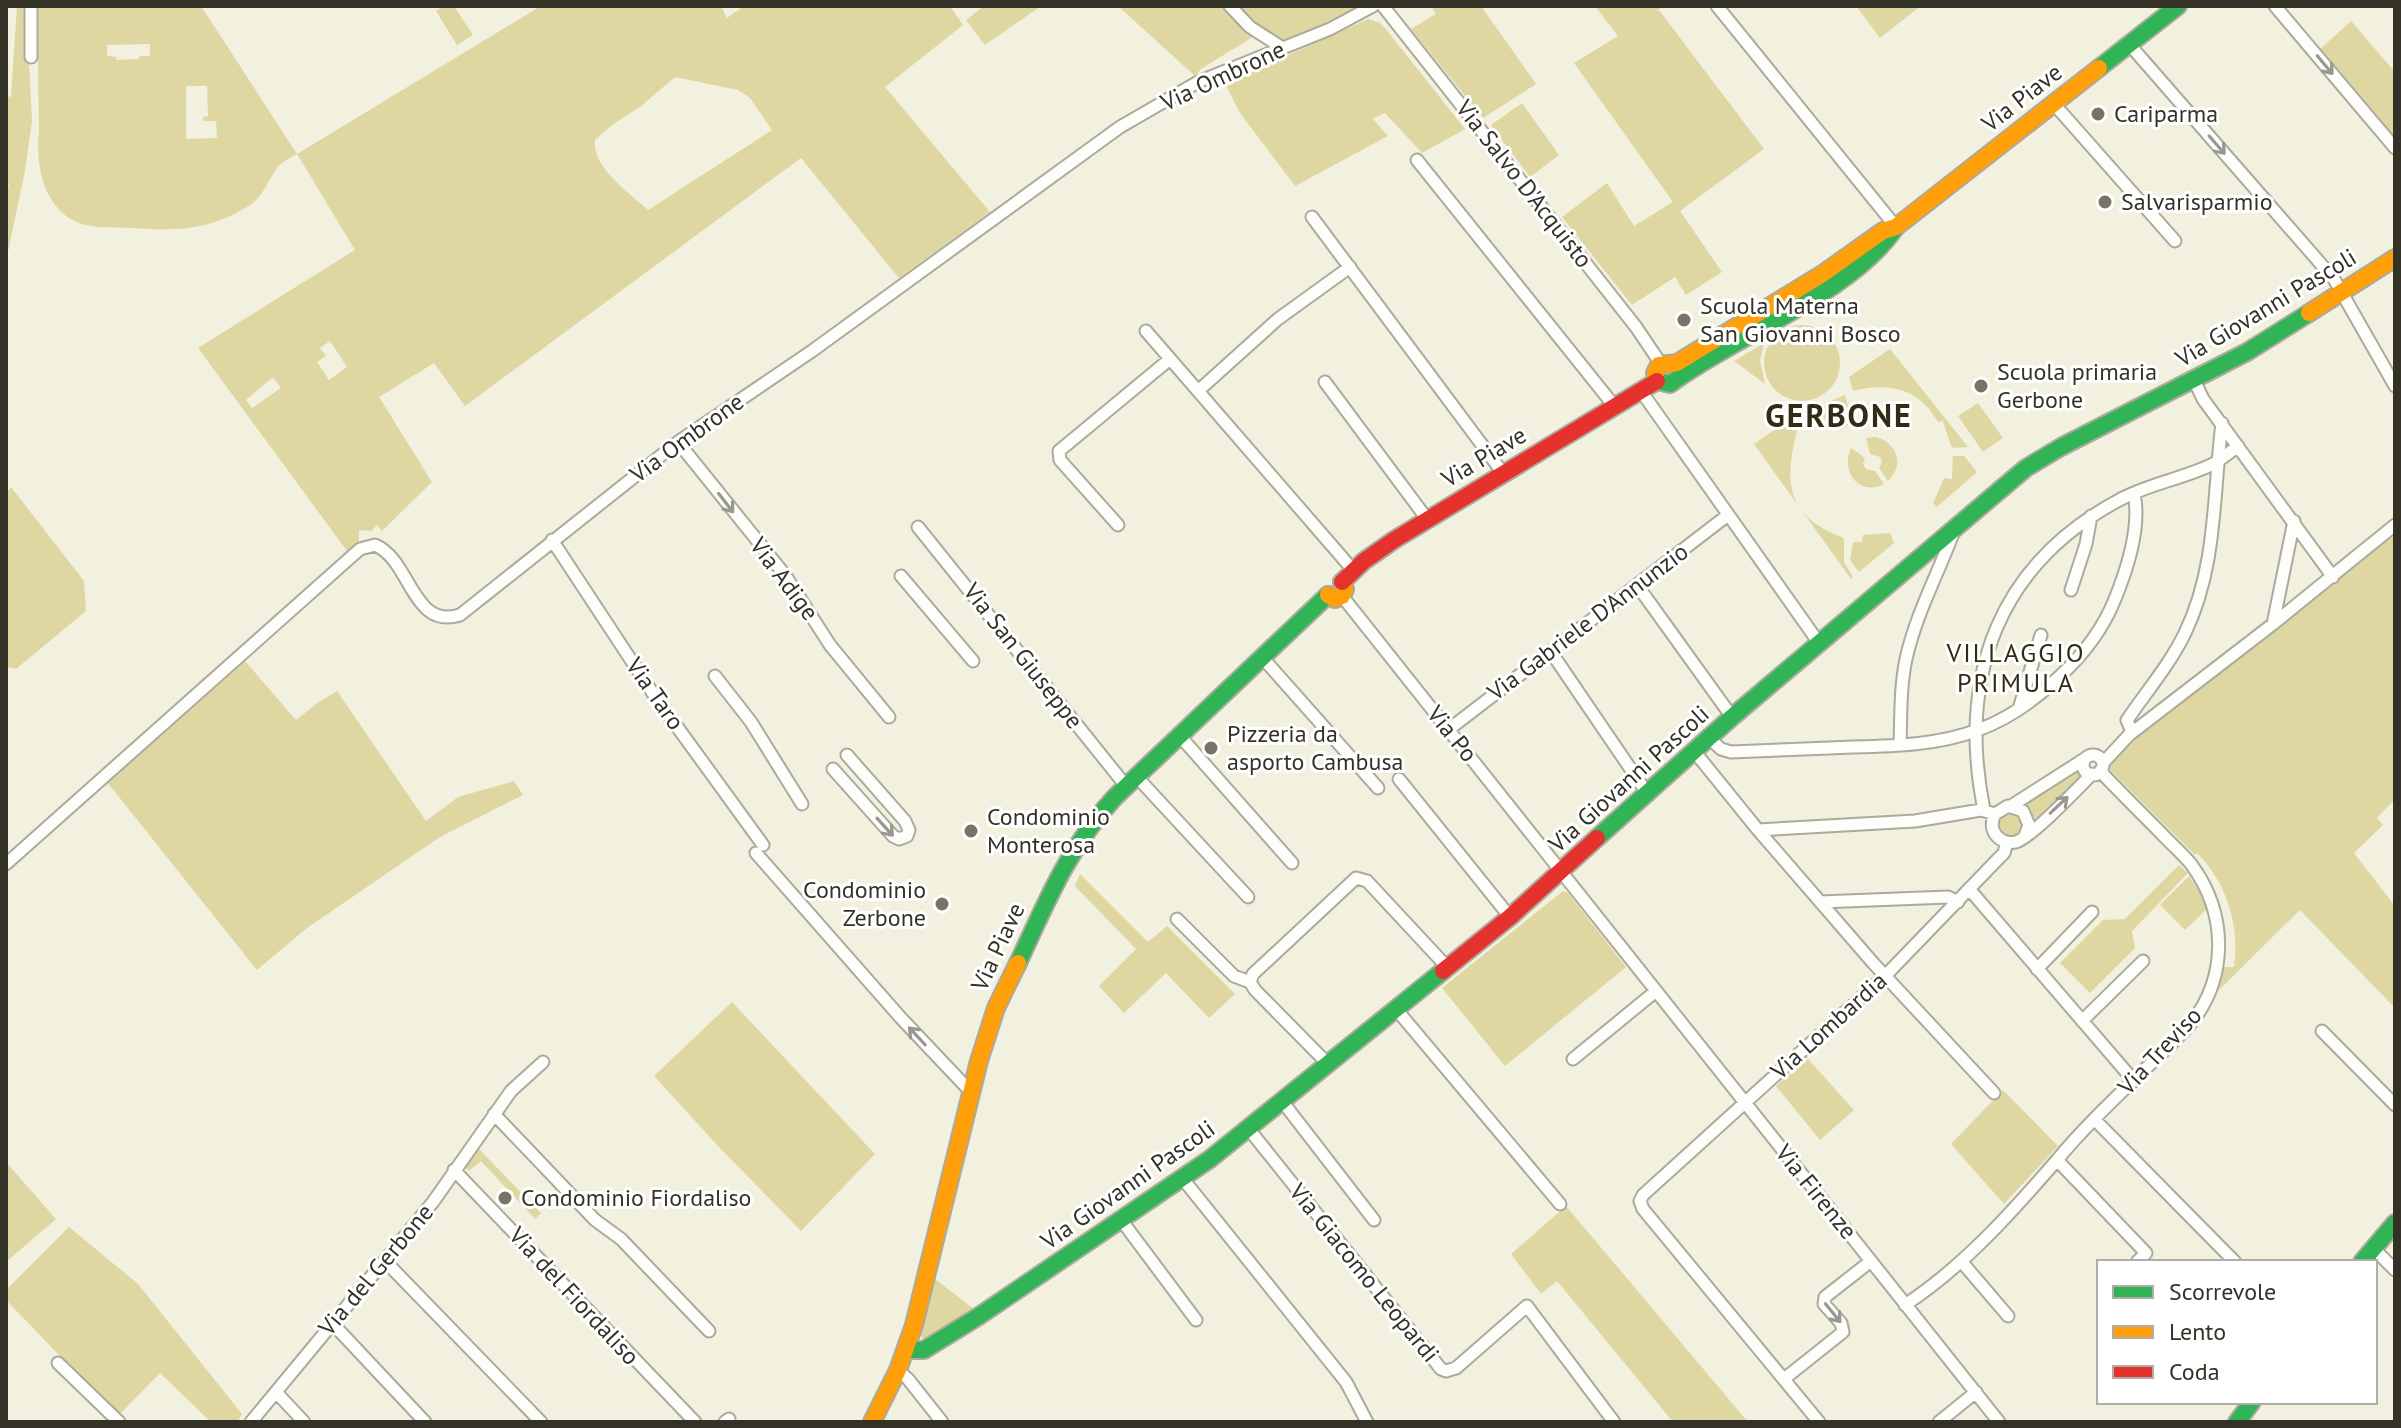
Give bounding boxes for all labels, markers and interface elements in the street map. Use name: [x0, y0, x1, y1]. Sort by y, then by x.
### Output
street label: Via Ombrone: [1155, 33, 1290, 118]
one-way arrow: [2316, 55, 2334, 75]
street label: Via Piave: [1974, 57, 2068, 139]
street label: Via Salvo D'Acquisto: [1449, 93, 1600, 274]
place label: Cariparma: [2114, 98, 2218, 129]
marker: Cariparma: [2089, 105, 2107, 123]
one-way arrow: [2208, 135, 2226, 155]
place label: Salvarisparmio: [2121, 186, 2273, 217]
marker: Salvarisparmio: [2096, 193, 2114, 211]
street label: Via Giovanni Pascoli: [2169, 241, 2362, 374]
place label: Scuola Materna San Giovanni Bosco: [1700, 290, 1901, 349]
marker: Scuola Materna San Giovanni Bosco: [1675, 311, 1693, 329]
place label: Scuola primaria Gerbone: [1997, 356, 2157, 415]
marker: Scuola primaria Gerbone: [1972, 377, 1990, 395]
street label: Via Ombrone: [623, 386, 750, 490]
district label: GERBONE: [1765, 394, 1913, 436]
street label: Via Piave: [1435, 419, 1532, 494]
one-way arrow: [718, 492, 735, 513]
street label: Via Adige: [743, 530, 826, 626]
street label: Via Gabriele D'Annunzio: [1480, 536, 1694, 708]
street label: Via San Giuseppe: [956, 576, 1090, 735]
district label: VILLAGGIO PRIMULA: [1945, 636, 2086, 699]
street label: Via Taro: [619, 651, 691, 736]
street label: Via Po: [1420, 698, 1485, 768]
street label: Via Giovanni Pascoli: [1541, 698, 1716, 860]
place label: Pizzeria da asporto Cambusa: [1227, 718, 1403, 777]
marker: Pizzeria da asporto Cambusa: [1202, 739, 1220, 757]
one-way arrow: [2049, 796, 2069, 815]
place label: Condominio Monterosa: [987, 801, 1110, 860]
one-way arrow: [876, 816, 894, 836]
marker: Condominio Monterosa: [962, 822, 980, 840]
place label: Condominio Zerbone: [803, 874, 926, 933]
marker: Condominio Zerbone: [933, 895, 951, 913]
street label: Via Piave: [963, 898, 1031, 997]
street label: Via Lombardia: [1763, 965, 1893, 1087]
street label: Via Treviso: [2110, 1000, 2208, 1102]
one-way arrow: [908, 1026, 927, 1046]
street label: Via Giovanni Pascoli: [1034, 1113, 1221, 1257]
street label: Via Firenze: [1768, 1137, 1864, 1245]
street label: Via Giacomo Leopardi: [1282, 1176, 1446, 1369]
place label: Condominio Fiordaliso: [521, 1182, 751, 1213]
marker: Condominio Fiordaliso: [496, 1189, 514, 1207]
street label: Via del Gerbone: [311, 1197, 440, 1343]
street label: Via del Fiordaliso: [502, 1219, 646, 1371]
legend: [2097, 1260, 2377, 1404]
text: Scorrevole: [2169, 1276, 2276, 1307]
one-way arrow: [1824, 1302, 1841, 1323]
text: Lento: [2169, 1316, 2226, 1347]
text: Coda: [2169, 1356, 2220, 1387]

